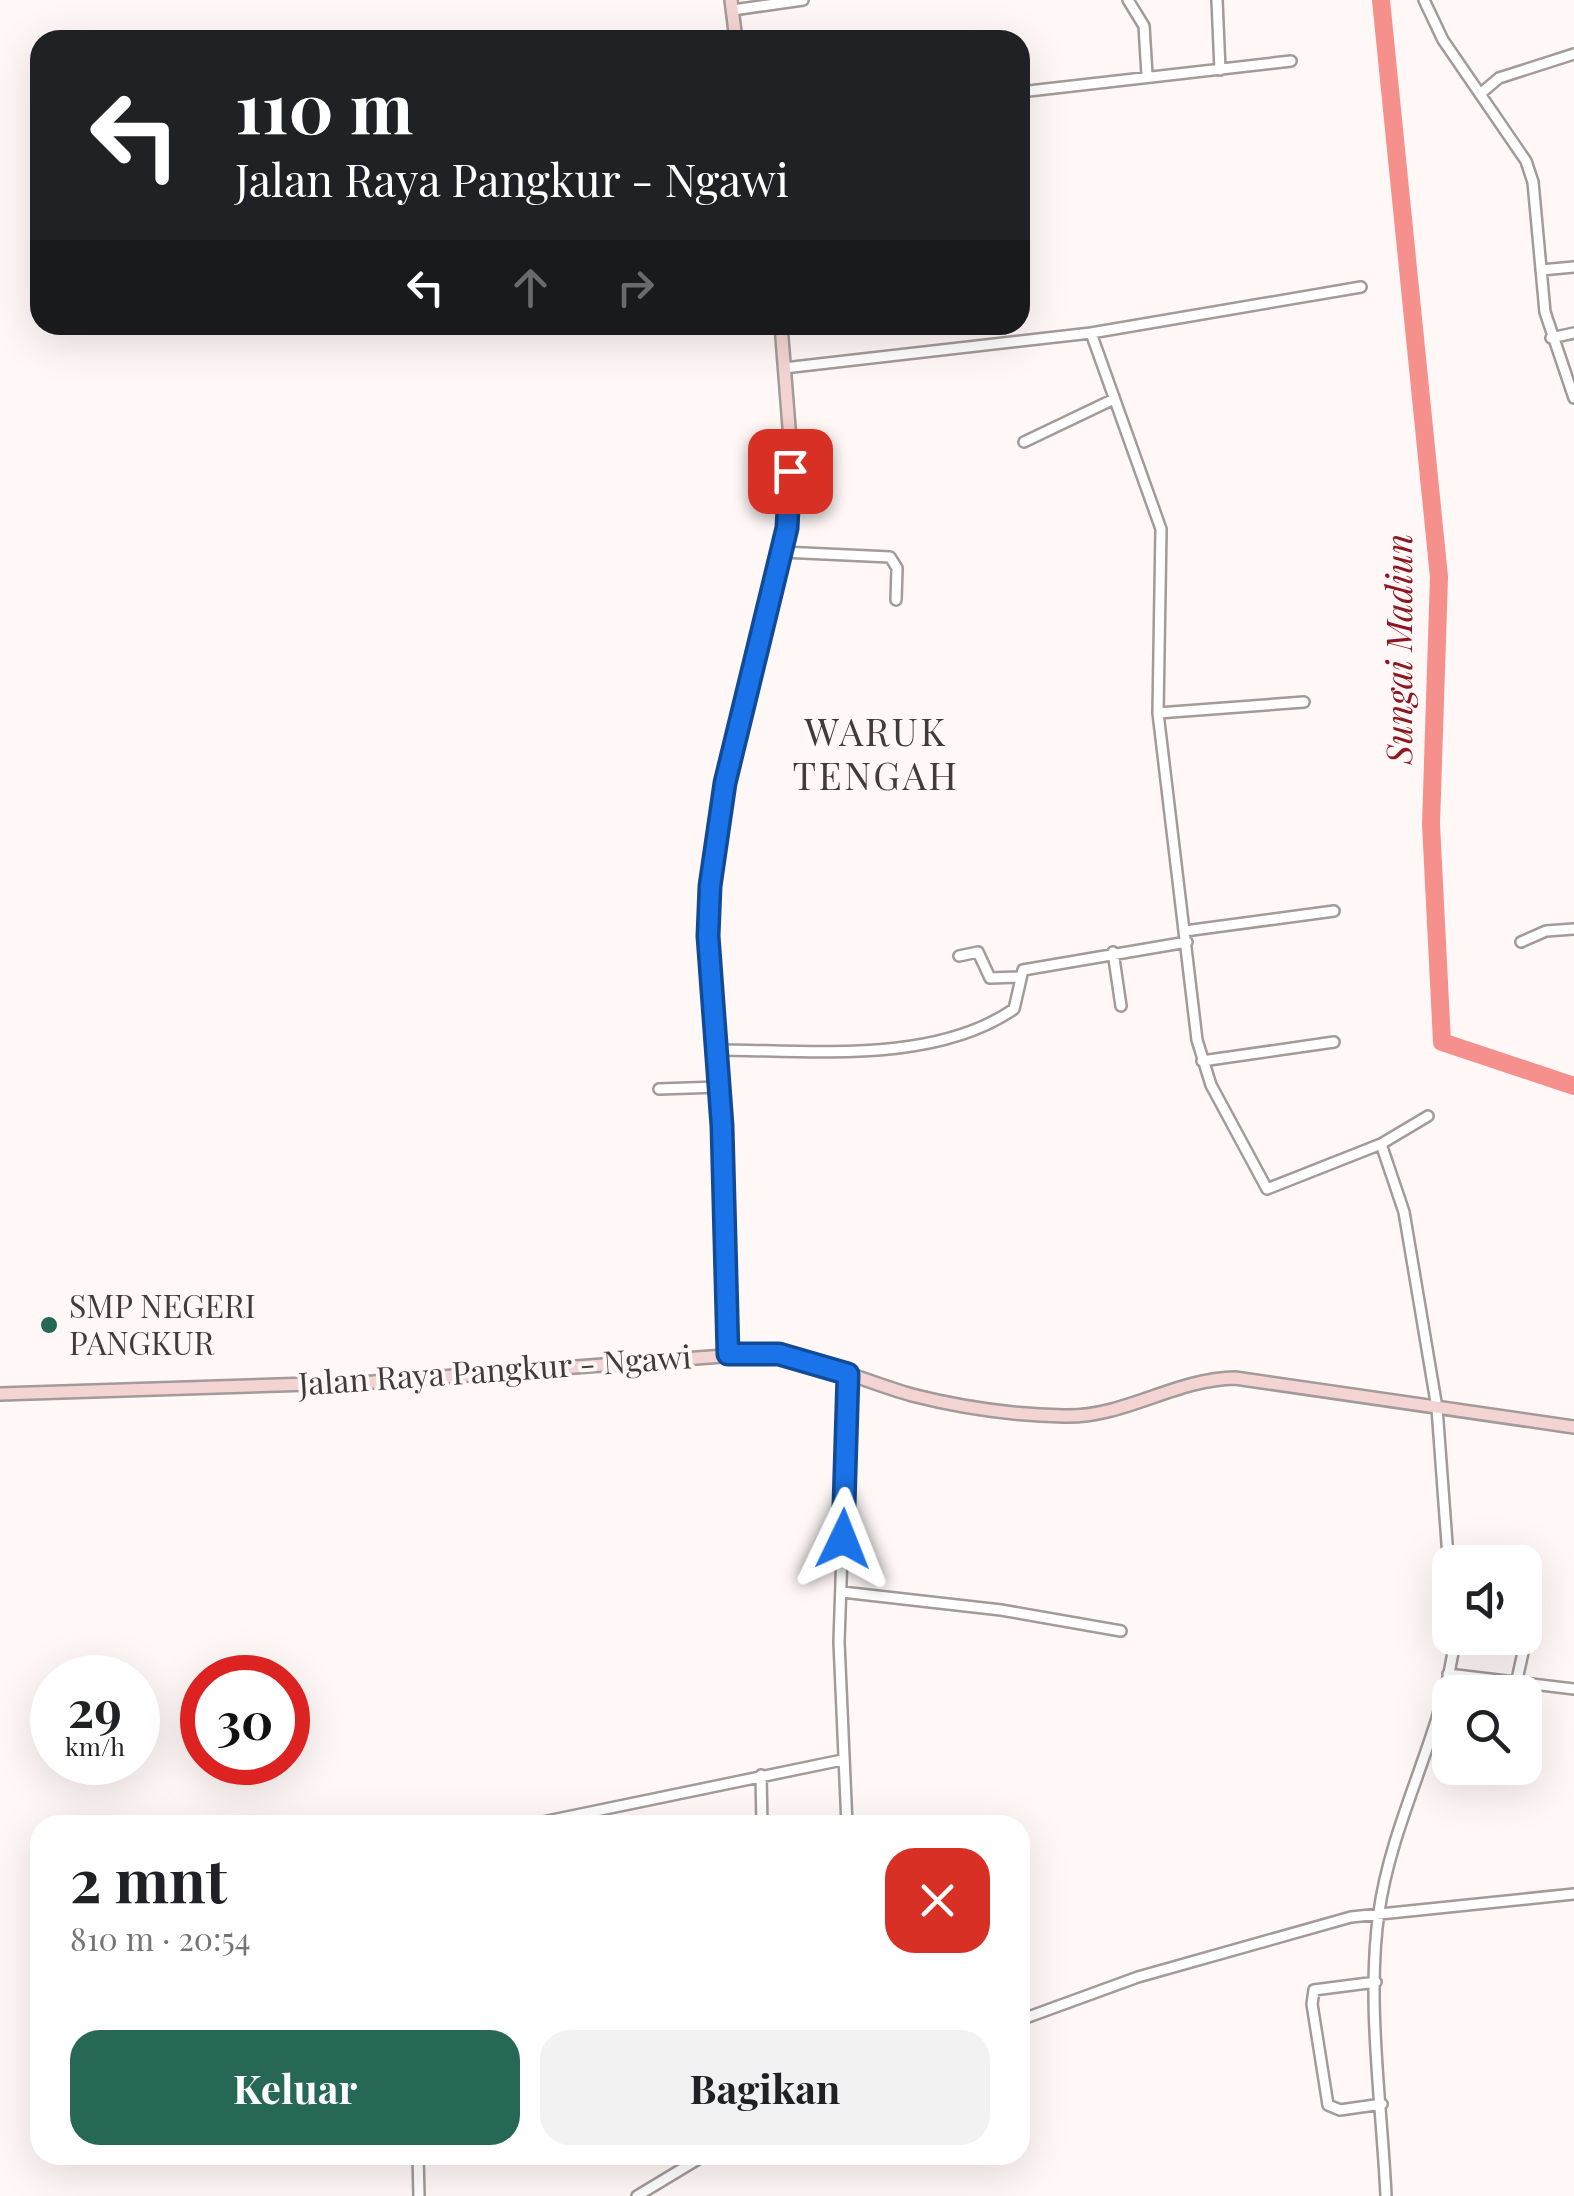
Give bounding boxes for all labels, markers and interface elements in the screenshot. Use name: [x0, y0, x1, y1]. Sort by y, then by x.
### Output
text: 110 m: [235, 58, 413, 152]
icon: left: [70, 70, 200, 200]
text: Jalan Raya Pangkur - Ngawi: [235, 148, 789, 208]
icon: left: [398, 260, 453, 315]
icon: ahead: [503, 260, 558, 315]
icon: right: [608, 260, 663, 315]
pin: [748, 429, 833, 514]
icon: arrive: [763, 444, 818, 499]
water label: Sungai Madiun: [1374, 534, 1421, 765]
district label: WARUK TENGAH: [793, 705, 959, 800]
place label: SMP NEGERI PANGKUR: [69, 1283, 256, 1363]
marker: SMP NEGERI PANGKUR: [38, 1314, 60, 1336]
street label: Jalan Raya Pangkur - Ngawi: [296, 1333, 693, 1404]
position arrow: [791, 1487, 895, 1591]
map controls: [1432, 1545, 1542, 1785]
button: sound: [1432, 1545, 1542, 1655]
speed limit sign: 30: [180, 1655, 310, 1785]
text: 29: [68, 1674, 122, 1741]
button: search: [1432, 1675, 1542, 1785]
text: km/h: [65, 1729, 125, 1762]
text: 2 mnt: [70, 1838, 227, 1918]
button: close: [885, 1848, 990, 1953]
text: 810 m · 20:54: [70, 1916, 251, 1959]
button: Keluar: [70, 2030, 520, 2145]
button: Bagikan: [540, 2030, 990, 2145]

